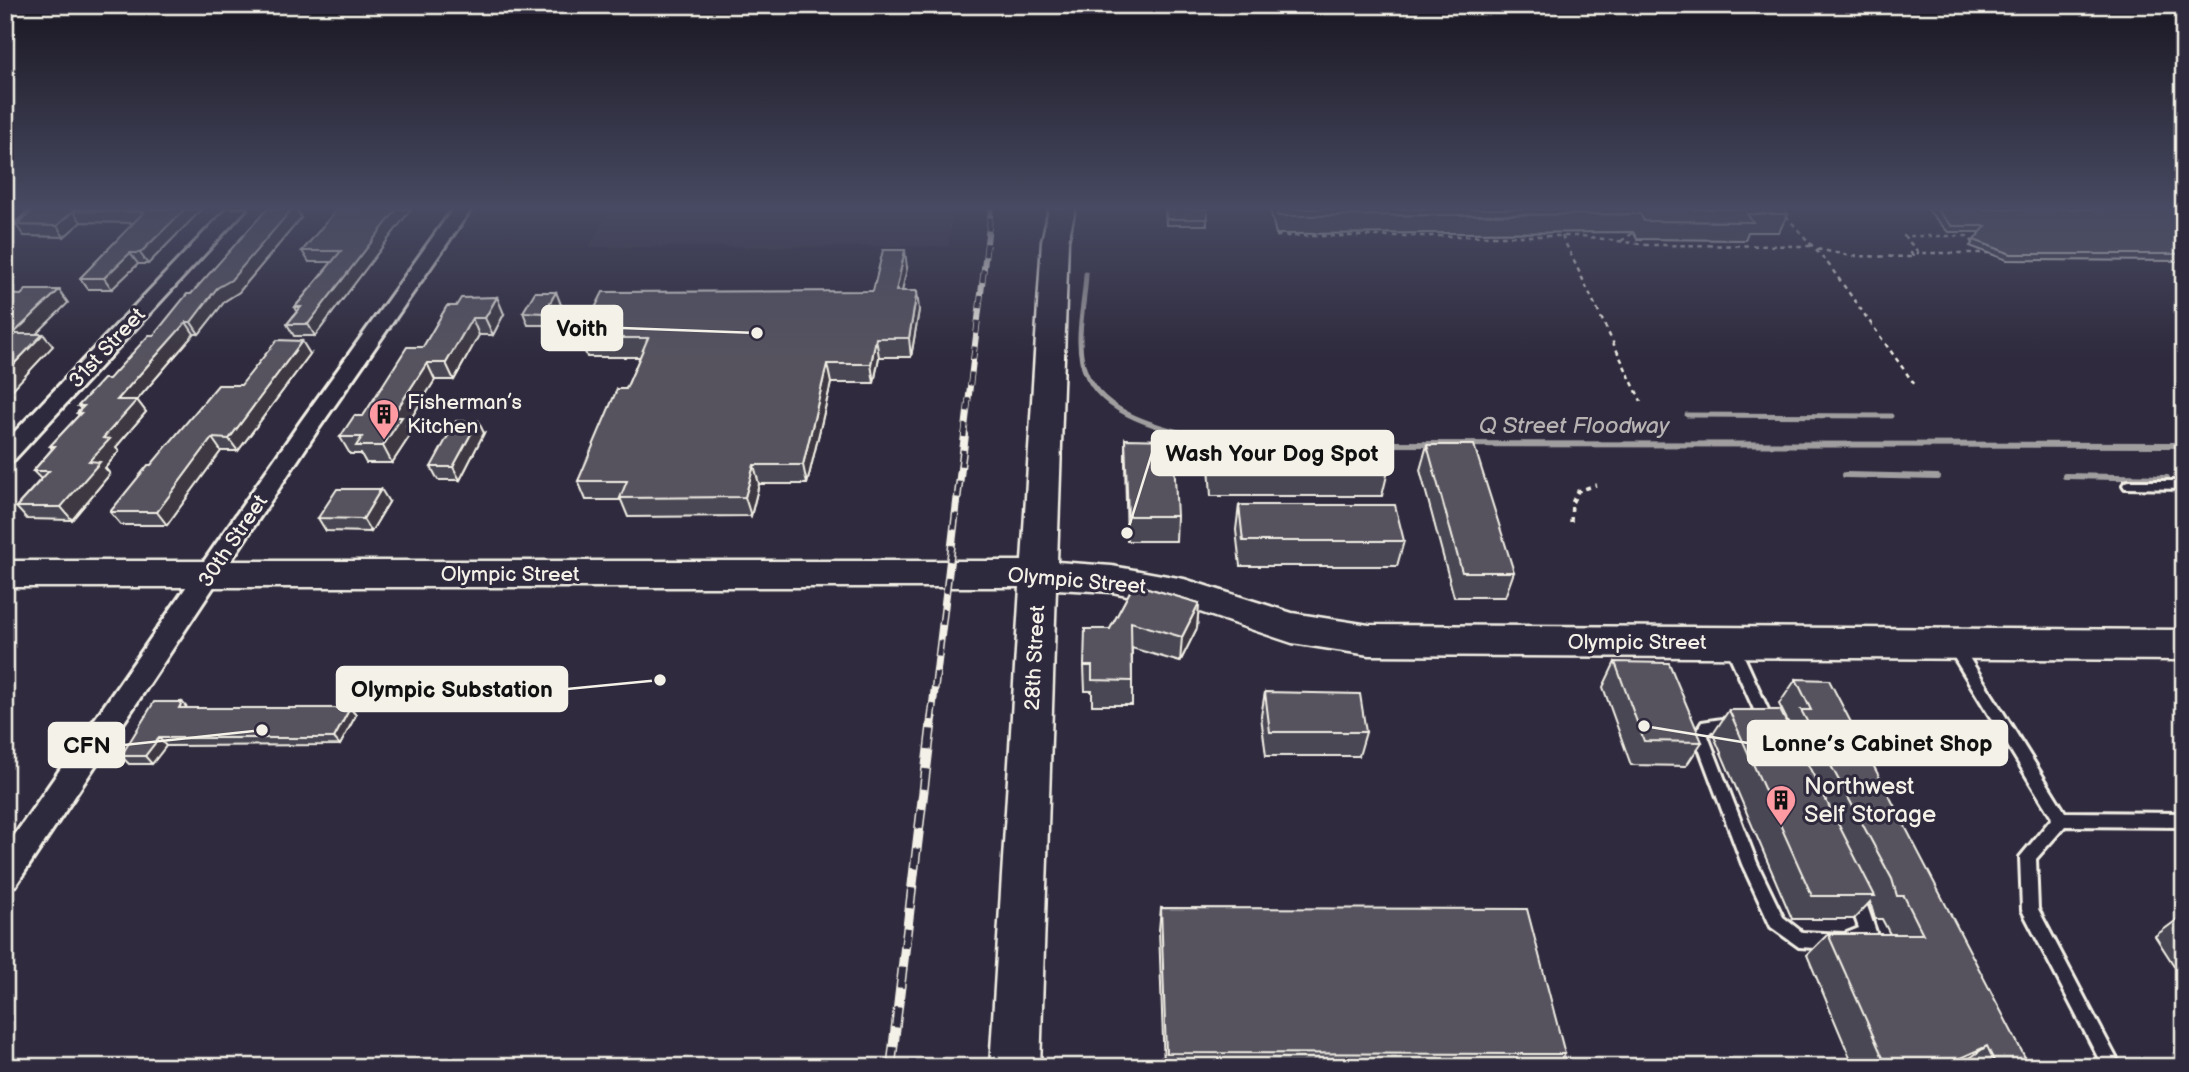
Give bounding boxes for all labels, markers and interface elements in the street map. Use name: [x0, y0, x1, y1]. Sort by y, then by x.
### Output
street label: 31st Street: [63, 302, 151, 393]
callout: Voith: [542, 306, 622, 350]
text: Voith: [556, 315, 608, 343]
place label: Fisherman’s Kitchen: [407, 390, 522, 439]
building icon: Fisherman’s Kitchen: [367, 397, 401, 441]
water label: Q Street Floodway: [1479, 412, 1670, 440]
callout: Wash Your Dog Spot: [1152, 431, 1393, 475]
text: Wash Your Dog Spot: [1165, 440, 1379, 468]
street label: 30th Street: [193, 490, 273, 592]
street label: Olympic Street: [441, 562, 580, 587]
street label: Olympic Street: [1007, 563, 1148, 600]
street label: 28th Street: [1020, 604, 1050, 711]
street label: Olympic Street: [1568, 630, 1707, 655]
callout: Olympic Substation: [337, 667, 567, 711]
text: Olympic Substation: [351, 676, 553, 704]
callout: Lonne’s Cabinet Shop: [1748, 721, 2007, 765]
callout: CFN: [49, 723, 124, 767]
text: Lonne’s Cabinet Shop: [1762, 730, 1992, 758]
text: CFN: [63, 732, 111, 760]
place label: Northwest Self Storage: [1804, 772, 1936, 829]
building icon: Northwest Self Storage: [1764, 783, 1798, 827]

